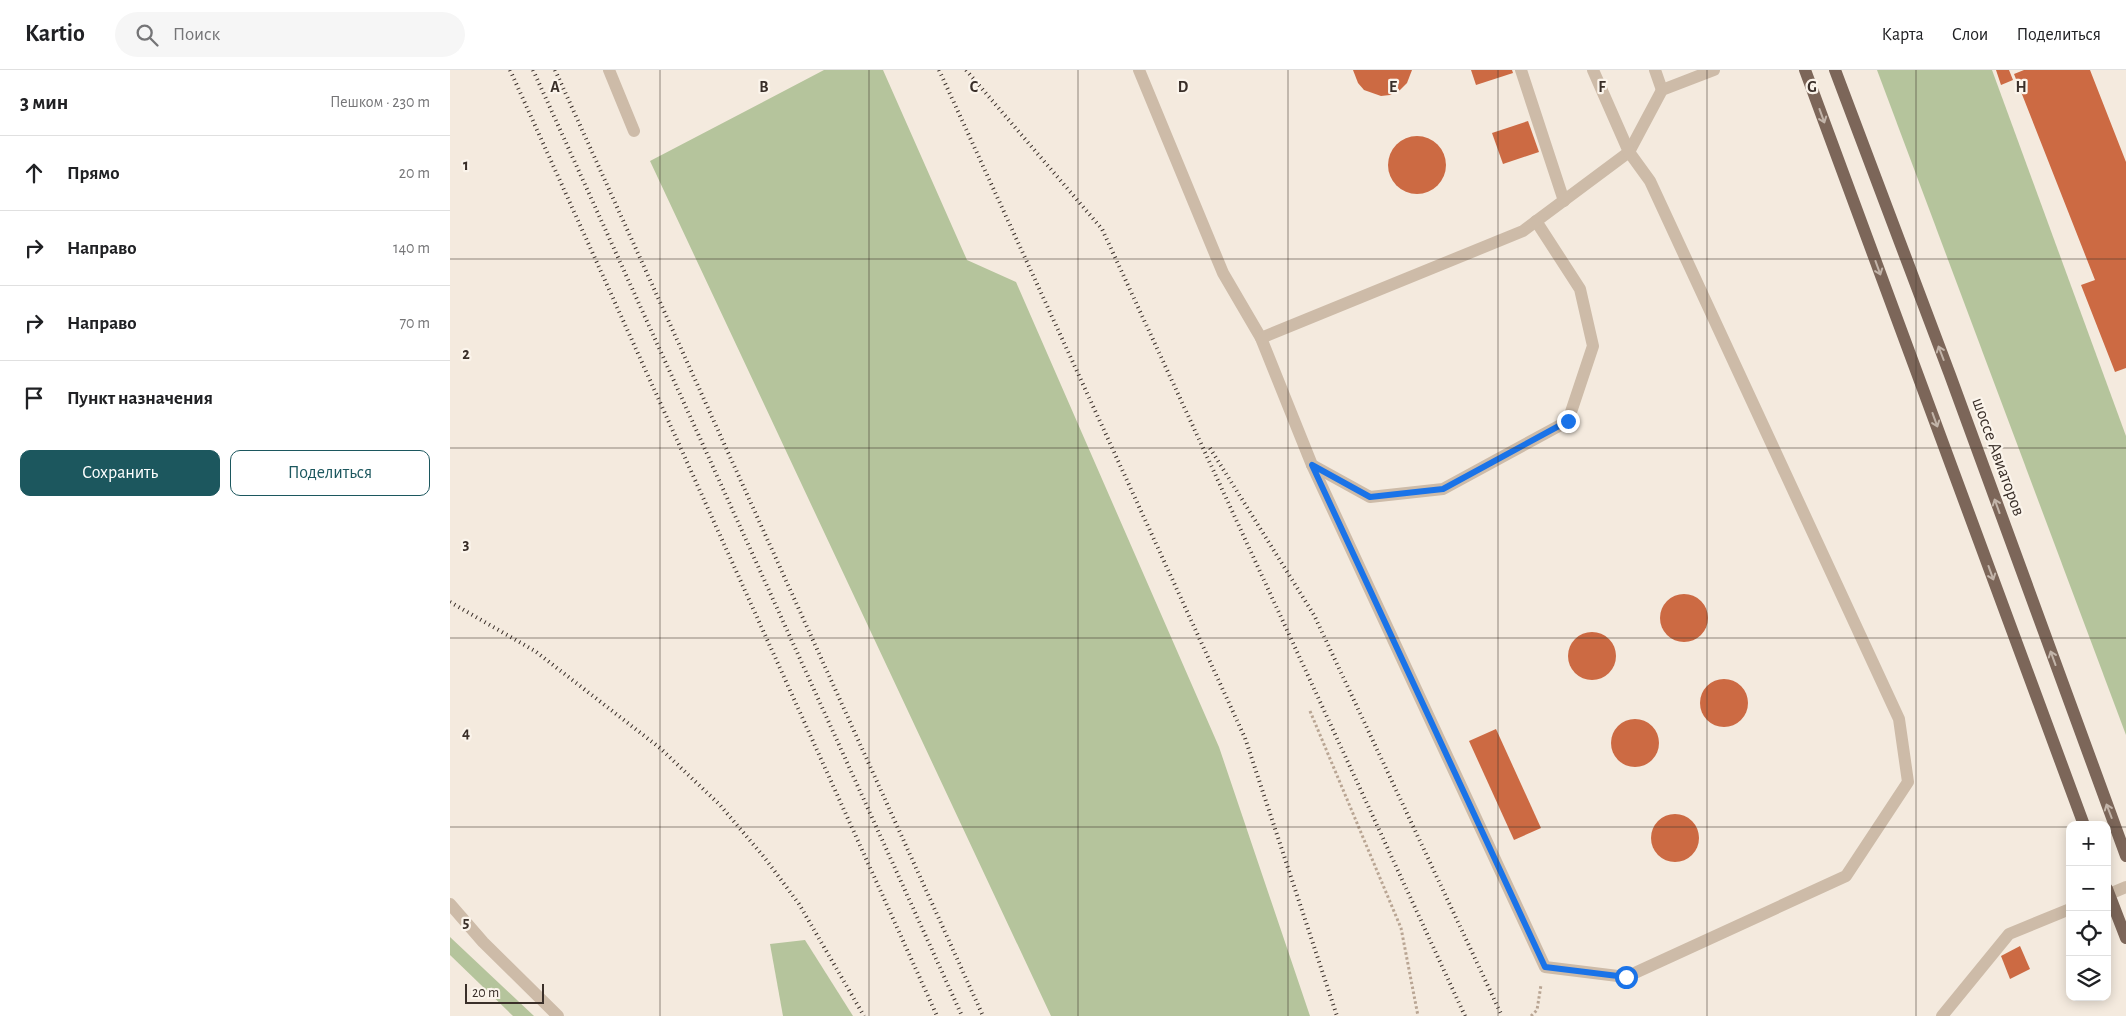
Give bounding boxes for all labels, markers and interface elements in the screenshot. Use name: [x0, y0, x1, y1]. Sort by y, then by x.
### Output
search box: [115, 12, 465, 57]
icon: search: [133, 21, 161, 49]
text: Kartio: [25, 22, 85, 46]
text: Поиск: [173, 25, 220, 44]
text: Карта: [1882, 26, 1924, 44]
text: Слои: [1952, 26, 1988, 44]
text: Поделиться: [2016, 26, 2101, 44]
text: A: [550, 79, 560, 95]
text: B: [759, 79, 769, 95]
text: C: [970, 79, 979, 95]
text: D: [1178, 79, 1189, 95]
text: E: [1389, 79, 1397, 95]
text: F: [1598, 79, 1606, 95]
text: G: [1807, 79, 1817, 95]
text: H: [2015, 79, 2027, 95]
text: 3 мин: [20, 92, 68, 113]
text: Пешком · 230 m: [330, 94, 430, 110]
one-way arrow: [1817, 108, 1827, 123]
text: 1: [463, 157, 469, 173]
icon: ahead: [20, 159, 48, 187]
text: Прямо: [67, 164, 120, 183]
text: 20 m: [399, 165, 430, 181]
icon: right: [20, 234, 48, 262]
text: Направо: [67, 239, 137, 258]
text: 140 m: [393, 240, 430, 256]
one-way arrow: [1874, 260, 1883, 275]
icon: right: [20, 309, 48, 337]
text: Направо: [67, 314, 137, 333]
text: 70 m: [399, 315, 430, 331]
text: 2: [462, 346, 470, 362]
one-way arrow: [1936, 346, 1945, 361]
icon: arrive: [20, 384, 48, 412]
text: Пункт назначения: [67, 389, 213, 408]
street label: шоссе Авиаторов: [1968, 395, 2028, 519]
route end: [1557, 410, 1580, 433]
one-way arrow: [1931, 413, 1940, 428]
button: Сохранить: [20, 450, 220, 496]
button: Поделиться: [230, 450, 430, 496]
one-way arrow: [1992, 498, 2001, 514]
text: 3: [463, 536, 470, 552]
one-way arrow: [1987, 565, 1996, 580]
one-way arrow: [2048, 651, 2057, 667]
text: 4: [462, 725, 470, 741]
one-way arrow: [2104, 804, 2113, 819]
map controls: [2066, 821, 2111, 1001]
button: +: [2066, 821, 2111, 866]
button: −: [2066, 866, 2111, 911]
button: locate: [2066, 911, 2111, 956]
text: 5: [463, 914, 470, 930]
button: layers: [2066, 956, 2111, 1001]
route start: [1615, 966, 1638, 989]
scale bar: [465, 981, 544, 1004]
text: 20 m: [472, 986, 499, 1000]

